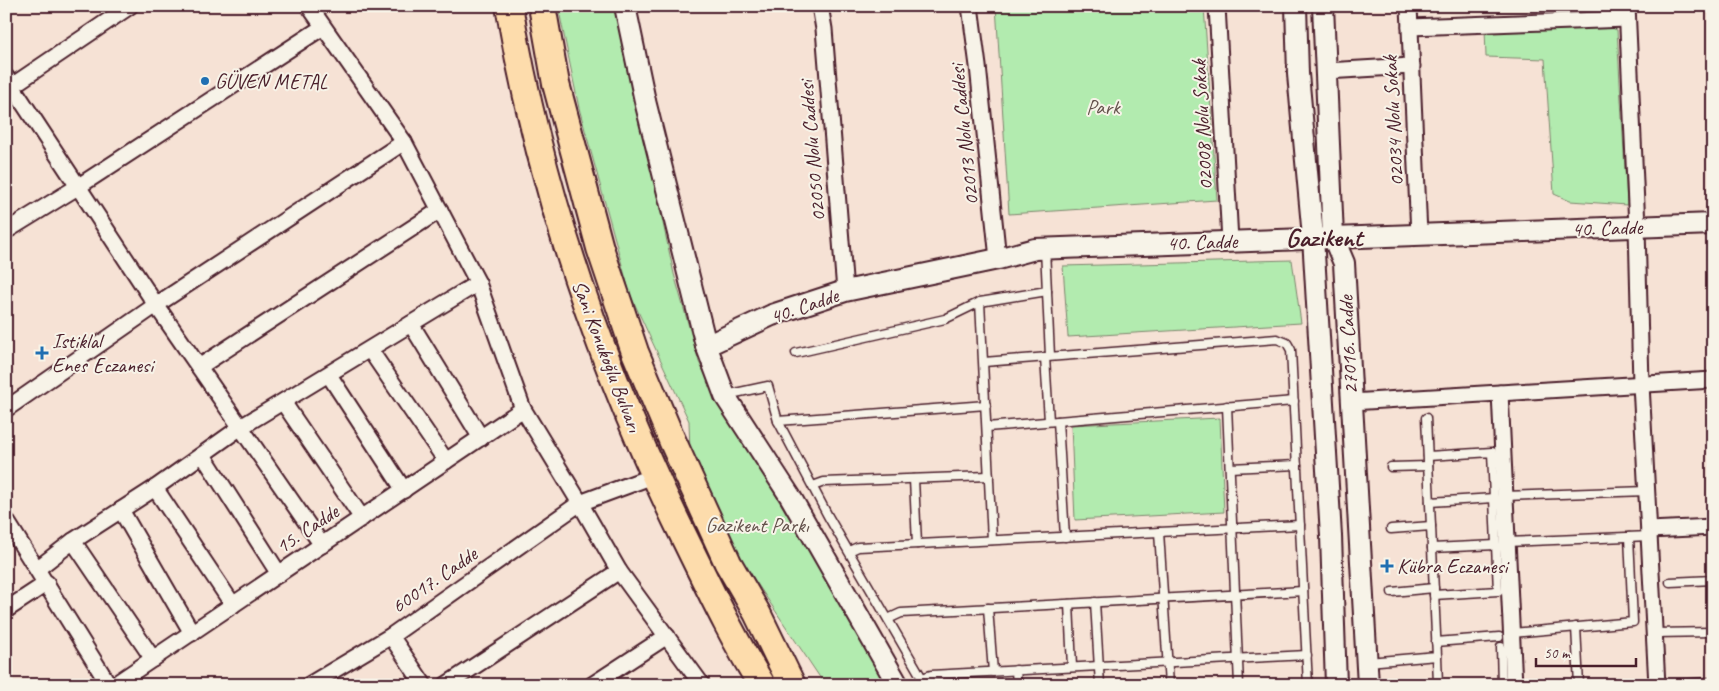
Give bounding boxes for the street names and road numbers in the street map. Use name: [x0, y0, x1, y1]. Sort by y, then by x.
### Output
street label: 02034 Nolu Sokak: [1377, 54, 1409, 187]
street label: 02008 Nolu Sokak: [1186, 58, 1218, 191]
street label: 02013 Nolu Caddesi: [943, 60, 984, 207]
street label: 02050 Nolu Caddesi: [793, 76, 831, 223]
street label: 40. Cadde: [1571, 214, 1644, 242]
street label: 40. Cadde: [1166, 228, 1239, 256]
street label: Sani Konukoğlu Bulvarı: [566, 277, 648, 436]
street label: 40. Cadde: [766, 282, 843, 330]
street label: 27016. Cadde: [1332, 294, 1364, 395]
street label: 15. Cadde: [270, 498, 344, 560]
street label: 60017. Cadde: [386, 540, 483, 619]

